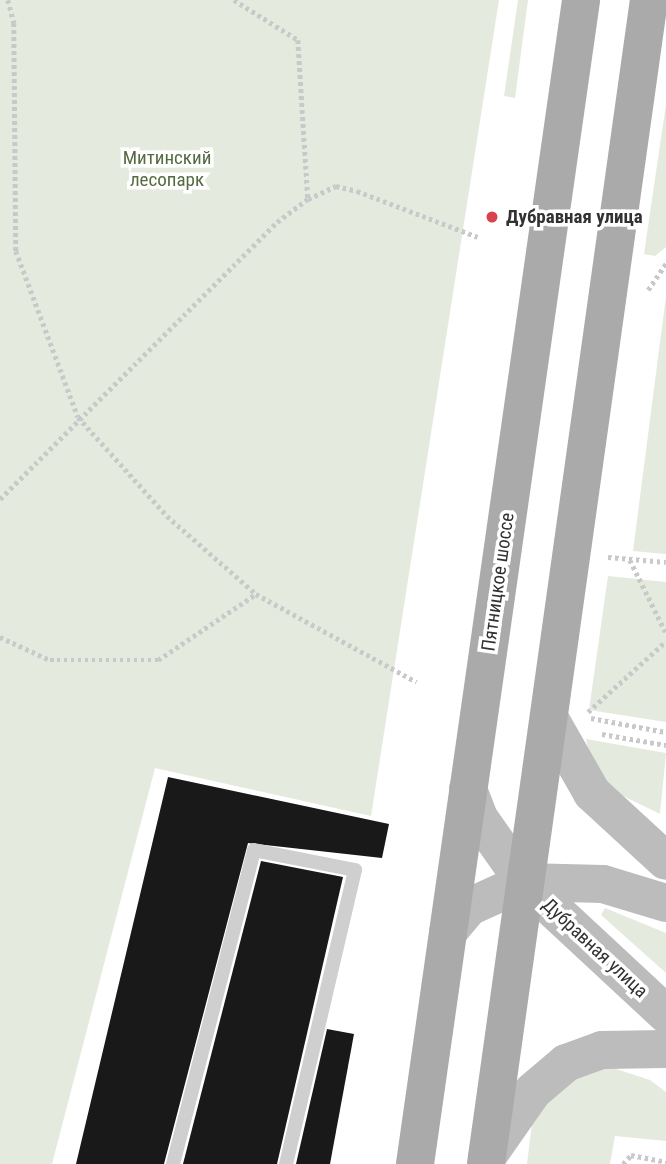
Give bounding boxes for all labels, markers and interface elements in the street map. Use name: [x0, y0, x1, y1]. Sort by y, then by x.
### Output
park label: Митинский лесопарк: [123, 147, 211, 191]
place label: Дубравная улица: [506, 206, 643, 228]
marker: Дубравная улица: [484, 209, 500, 225]
street label: Пятницкое шоссе: [477, 511, 519, 653]
street label: Дубравная улица: [538, 893, 652, 1003]

